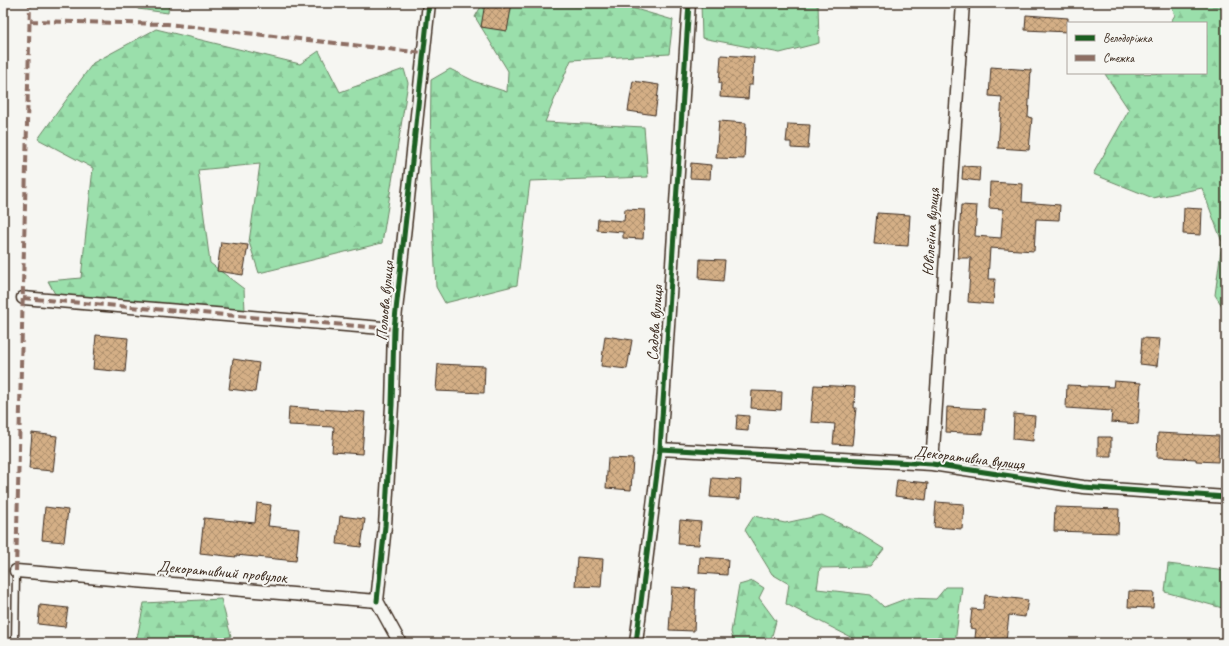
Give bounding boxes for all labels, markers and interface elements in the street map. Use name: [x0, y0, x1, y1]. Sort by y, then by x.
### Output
legend: [1067, 22, 1207, 74]
text: Велодоріжка: [1103, 30, 1153, 46]
text: Стежка: [1103, 50, 1135, 66]
street label: Ювілейна вулиця: [918, 186, 944, 277]
street label: Польова вулиця: [372, 259, 399, 342]
street label: Садова вулиця: [642, 283, 668, 361]
street label: Декоративна вулиця: [913, 441, 1026, 475]
street label: Декоративний провулок: [156, 556, 289, 588]

